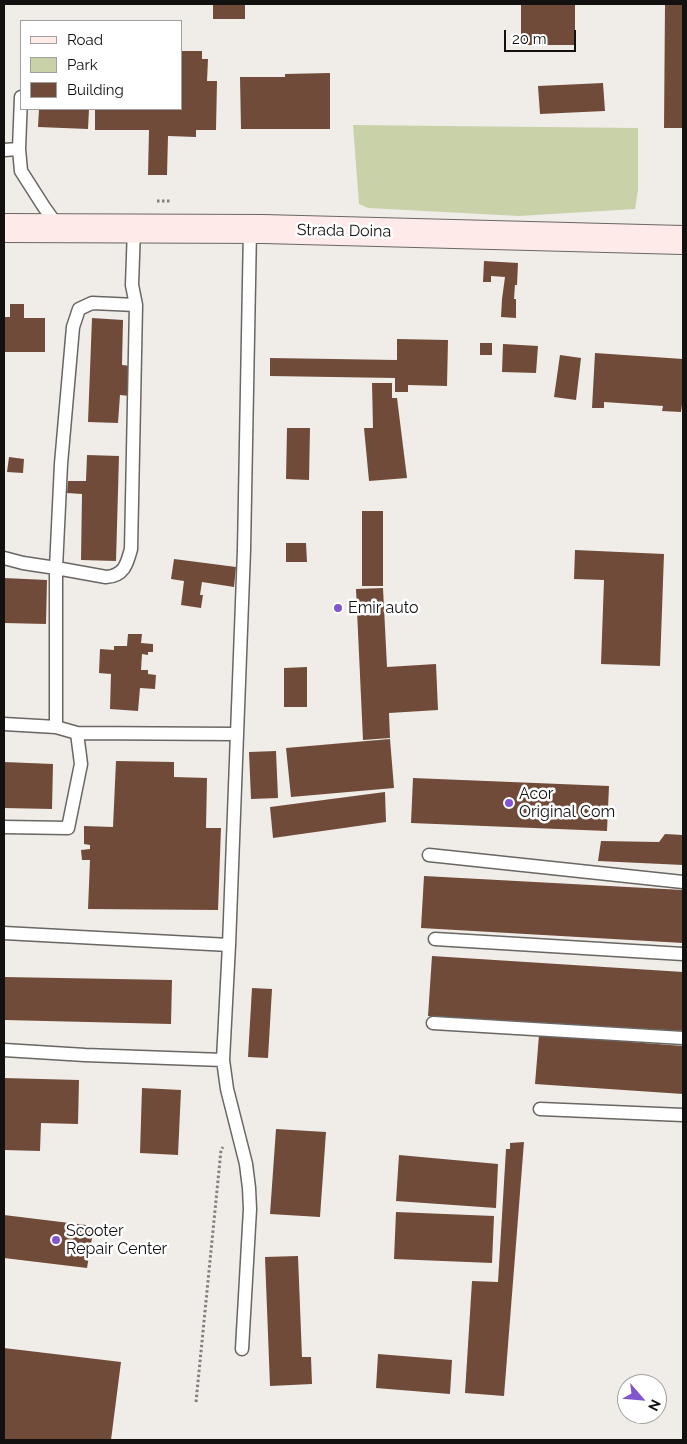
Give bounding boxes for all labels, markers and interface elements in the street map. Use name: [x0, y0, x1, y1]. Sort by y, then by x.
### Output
legend: [20, 20, 182, 110]
scale bar: [507, 20, 580, 52]
text: 20 m: [512, 30, 547, 48]
text: Road: [67, 31, 103, 49]
text: Park: [67, 56, 98, 74]
text: Building: [67, 81, 124, 99]
street label: Strada Doina: [297, 221, 391, 241]
place label: Emir auto: [348, 598, 419, 618]
marker: Emir auto: [332, 602, 344, 614]
place label: Acor Original Com: [519, 784, 615, 822]
marker: Acor Original Com: [503, 797, 515, 809]
place label: Scooter Repair Center: [66, 1221, 167, 1259]
marker: Scooter Repair Center: [50, 1234, 62, 1246]
north arrow: [617, 1374, 667, 1424]
text: N: [645, 1397, 664, 1414]

